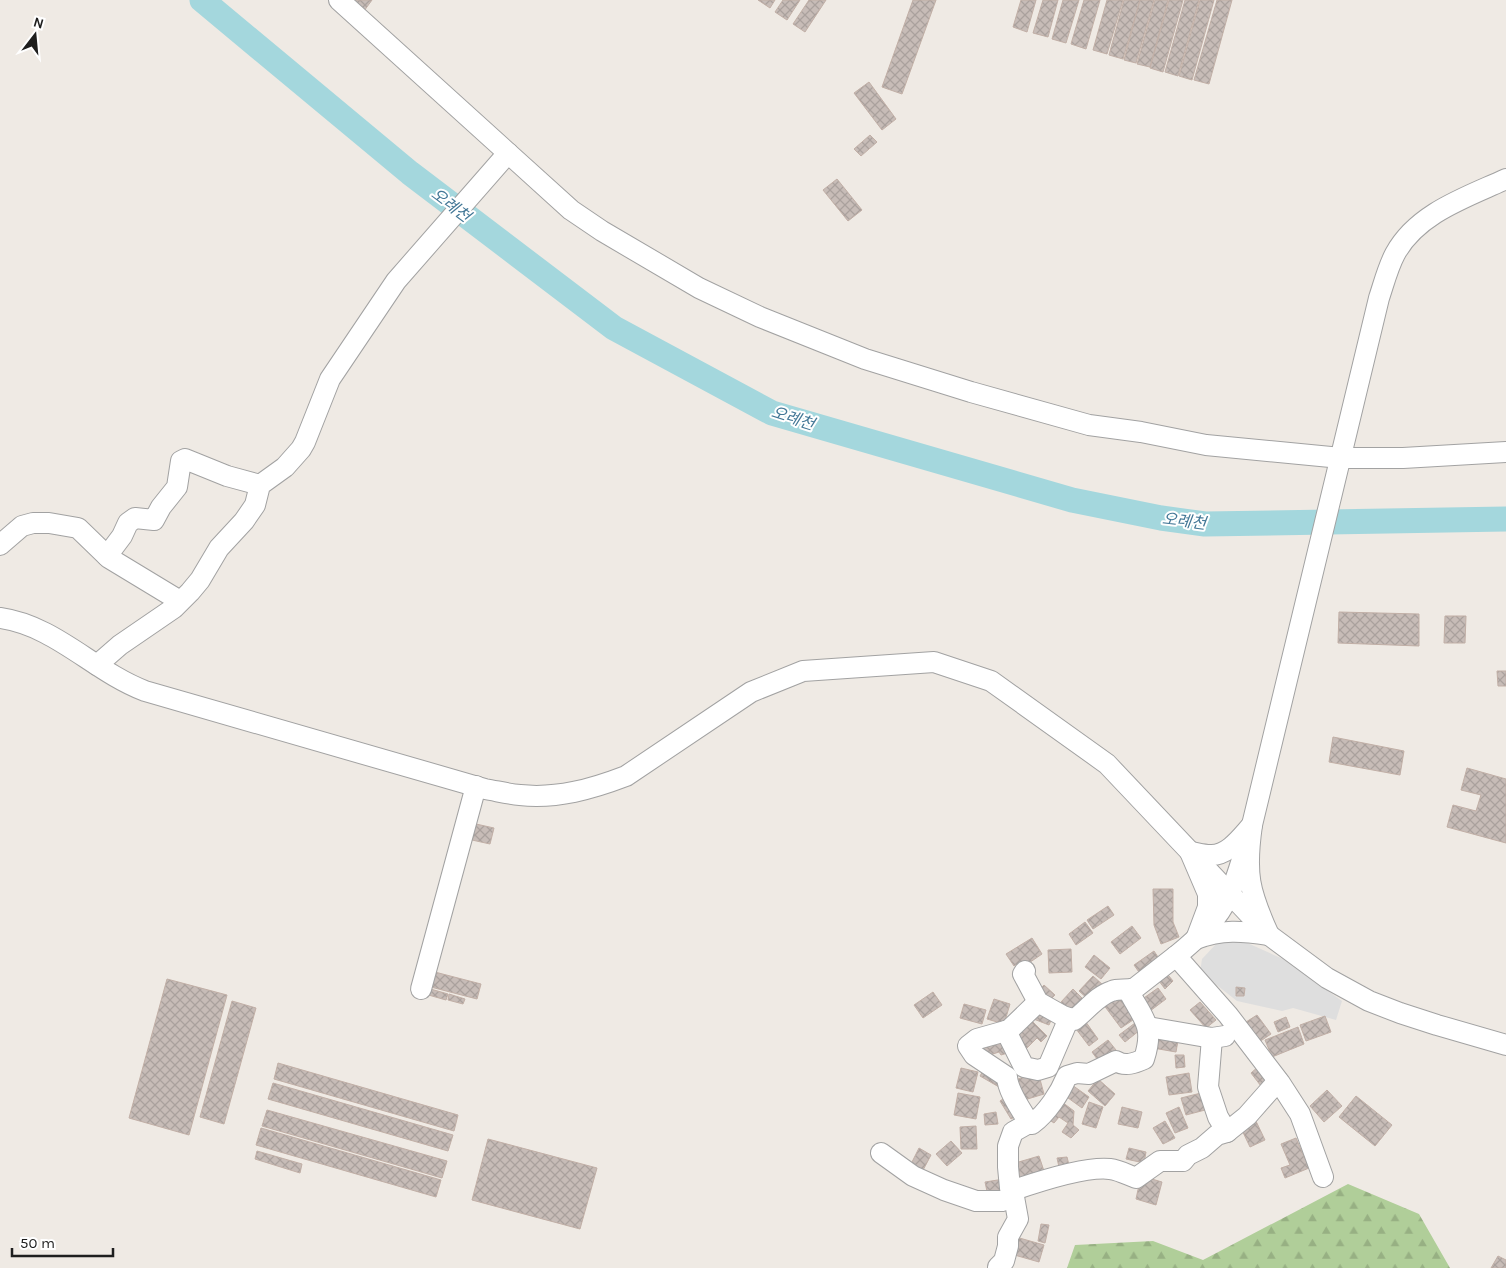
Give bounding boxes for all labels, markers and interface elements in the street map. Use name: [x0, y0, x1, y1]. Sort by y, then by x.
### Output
north arrow: [10, 10, 60, 60]
text: N: [31, 13, 46, 33]
water label: 오례천: [428, 184, 476, 227]
water label: 오례천: [769, 402, 819, 435]
water label: 오례천: [1161, 509, 1209, 533]
scale bar: [12, 1226, 114, 1258]
text: 50 m: [20, 1234, 55, 1252]

